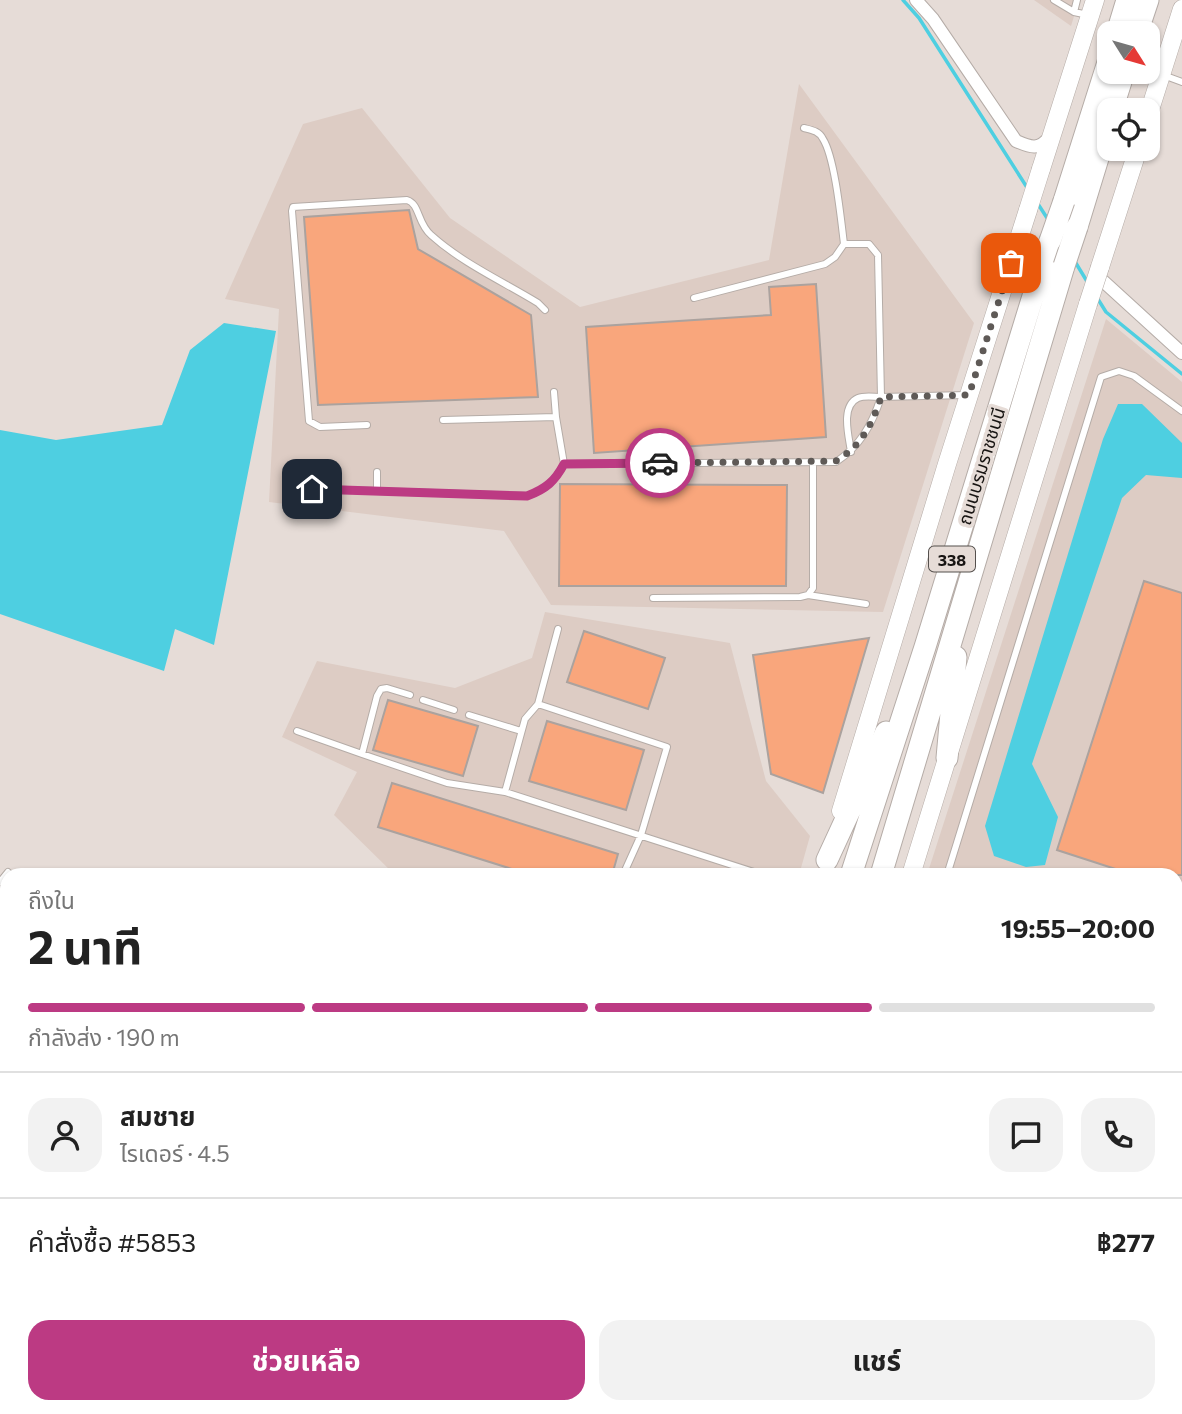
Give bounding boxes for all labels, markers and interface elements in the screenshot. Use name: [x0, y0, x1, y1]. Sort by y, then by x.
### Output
north arrow: [1097, 21, 1160, 84]
map controls: [1097, 21, 1160, 161]
button: locate: [1097, 98, 1160, 161]
pin: [981, 233, 1041, 293]
icon: bag: [992, 244, 1030, 282]
street label: ถนนบรมราชชนนี: [953, 405, 1009, 527]
courier: [625, 428, 695, 498]
icon: car: [641, 444, 679, 482]
pin: [282, 459, 342, 519]
icon: home: [293, 470, 331, 508]
road number: 338: [929, 546, 975, 572]
text: ถึงใน: [28, 886, 75, 914]
text: 19:55–20:00: [1001, 912, 1155, 943]
text: 2 นาที: [28, 917, 142, 973]
text: กำลังส่ง · 190 m: [28, 1023, 180, 1051]
button: person: [28, 1098, 102, 1172]
button: chat: [989, 1098, 1063, 1172]
button: phone: [1081, 1098, 1155, 1172]
text: สมชาย: [120, 1100, 196, 1131]
text: ไรเดอร์ · 4.5: [120, 1139, 230, 1167]
text: คำสั่งซื้อ #5853: [28, 1226, 196, 1257]
text: ฿277: [1097, 1226, 1155, 1257]
button: ช่วยเหลือ: [28, 1320, 585, 1400]
button: แชร์: [599, 1320, 1155, 1400]

